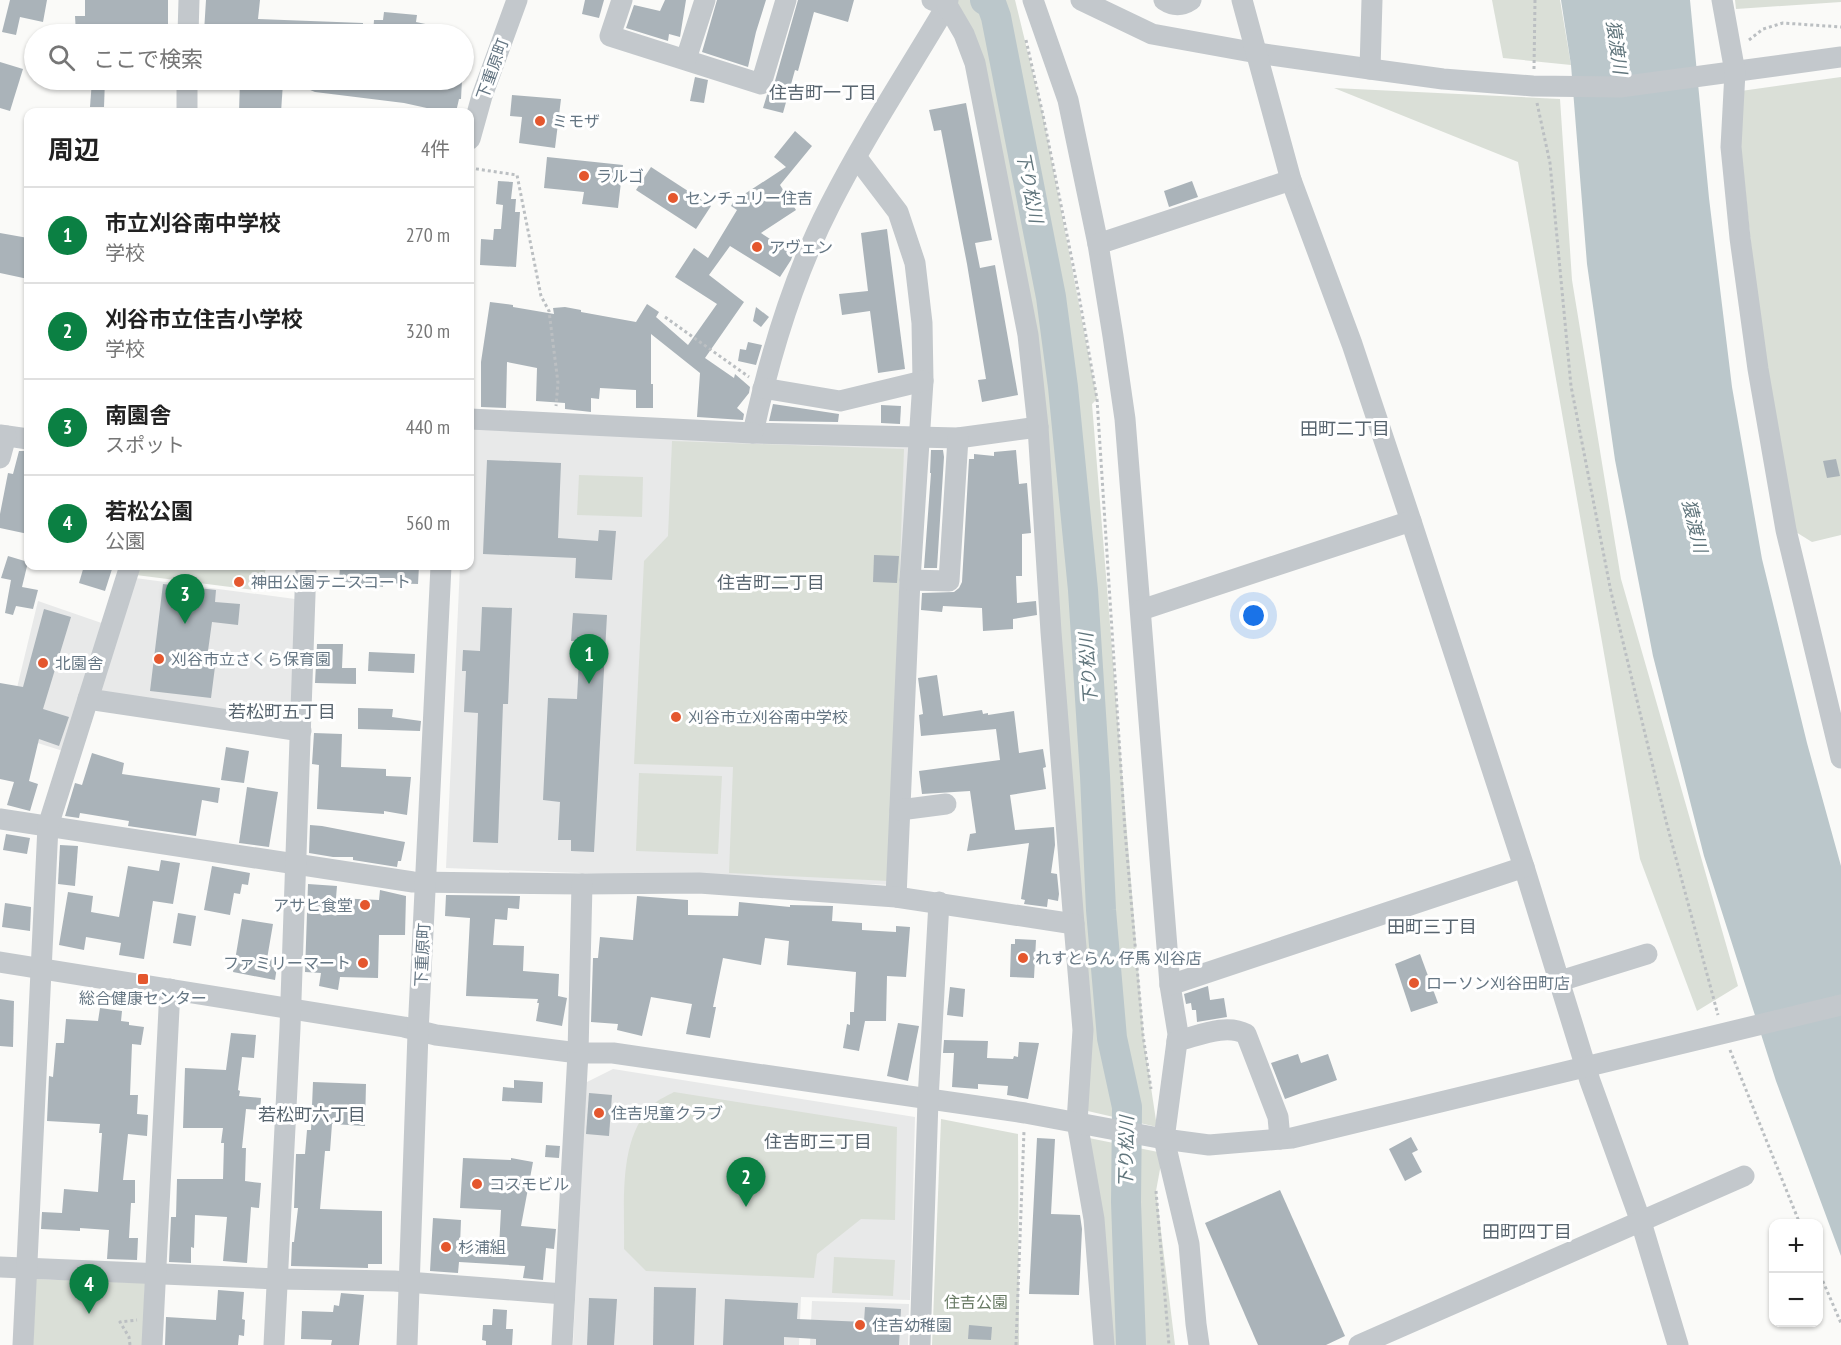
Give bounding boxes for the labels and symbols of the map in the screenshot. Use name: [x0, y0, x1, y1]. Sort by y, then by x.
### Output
water label: 猿渡川: [1602, 19, 1632, 77]
street label: 下重原町: [472, 36, 512, 102]
district label: 住吉町一丁目: [769, 81, 877, 104]
place label: ミモザ: [552, 111, 600, 131]
marker: ミモザ: [533, 114, 547, 128]
water label: 下り松川: [1012, 149, 1049, 226]
place label: ラルゴ: [596, 166, 644, 186]
marker: ラルゴ: [577, 169, 591, 183]
place label: センチュリー住吉: [685, 188, 813, 208]
marker: センチュリー住吉: [666, 191, 680, 205]
place label: アヴェン: [769, 237, 833, 257]
marker: アヴェン: [750, 240, 764, 254]
district label: 田町二丁目: [1300, 417, 1390, 440]
water label: 猿渡川: [1677, 497, 1713, 557]
district label: 住吉町二丁目: [717, 571, 825, 594]
place label: 神田公園テニスコート: [251, 572, 411, 592]
pin: 3: [166, 574, 204, 624]
marker: 神田公園テニスコート: [232, 575, 246, 589]
your location: [1239, 601, 1268, 630]
water label: 下り松川: [1074, 630, 1102, 706]
pin: 1: [570, 634, 608, 684]
place label: 刈谷市立さくら保育園: [171, 649, 331, 669]
marker: 刈谷市立さくら保育園: [152, 652, 166, 666]
place label: 北園舎: [55, 653, 103, 673]
marker: 北園舎: [36, 656, 50, 670]
district label: 若松町五丁目: [228, 700, 336, 723]
place label: 刈谷市立刈谷南中学校: [688, 707, 848, 727]
marker: 刈谷市立刈谷南中学校: [669, 710, 683, 724]
place label: アサヒ食堂: [273, 895, 353, 915]
marker: アサヒ食堂: [358, 898, 372, 912]
district label: 田町三丁目: [1387, 915, 1477, 938]
street label: 下重原町: [410, 923, 434, 987]
place label: れすとらん 仔馬 刈谷店: [1035, 948, 1202, 968]
marker: れすとらん 仔馬 刈谷店: [1016, 951, 1030, 965]
place label: ファミリーマート: [223, 953, 351, 973]
marker: ファミリーマート: [356, 956, 370, 970]
marker: 総合健康センター: [136, 972, 150, 986]
place label: ローソン刈谷田町店: [1426, 973, 1570, 993]
marker: ローソン刈谷田町店: [1407, 976, 1421, 990]
place label: 総合健康センター: [79, 988, 207, 1008]
district label: 若松町六丁目: [258, 1103, 366, 1126]
place label: 住吉児童クラブ: [611, 1103, 723, 1123]
marker: 住吉児童クラブ: [592, 1106, 606, 1120]
water label: 下り松川: [1114, 1114, 1138, 1188]
district label: 住吉町三丁目: [764, 1130, 872, 1153]
pin: 2: [726, 1158, 766, 1207]
place label: コスモビル: [489, 1174, 569, 1194]
marker: コスモビル: [470, 1177, 484, 1191]
district label: 田町四丁目: [1482, 1220, 1572, 1243]
place label: 杉浦組: [458, 1237, 506, 1257]
marker: 杉浦組: [439, 1240, 453, 1254]
pin: 4: [70, 1264, 109, 1314]
park label: 住吉公園: [944, 1292, 1008, 1312]
place label: 住吉幼稚園: [872, 1315, 952, 1335]
marker: 住吉幼稚園: [853, 1318, 867, 1332]

